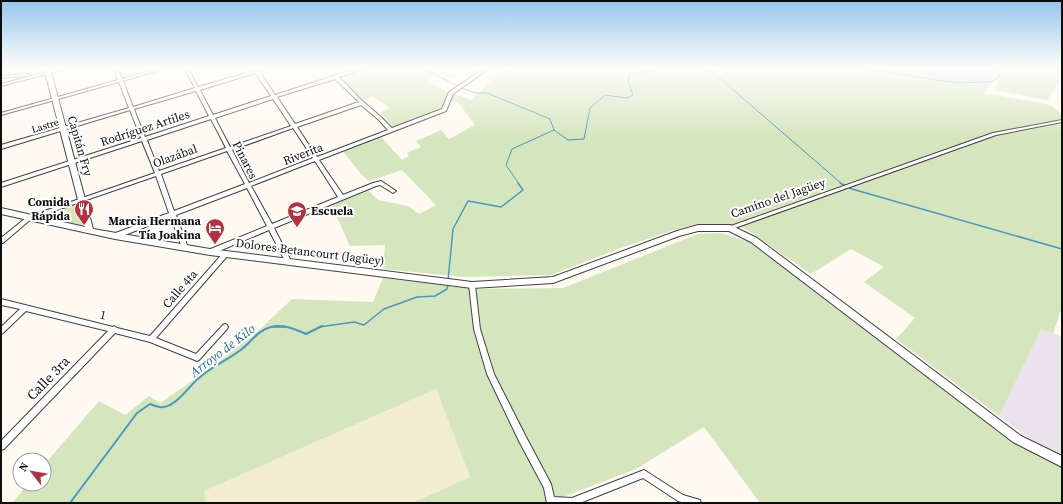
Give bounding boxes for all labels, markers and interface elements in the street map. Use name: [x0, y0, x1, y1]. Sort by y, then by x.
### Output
street label: Rodríguez Artiles: [98, 106, 192, 150]
street label: Capitán Fry: [64, 114, 96, 179]
street label: Lastre: [30, 115, 60, 136]
street label: Pinares: [229, 138, 261, 182]
street label: Riverita: [281, 139, 326, 169]
street label: Olazábal: [151, 140, 200, 171]
street label: Camino del Jagüey: [728, 174, 828, 222]
place label: Comida Rápida: [28, 194, 71, 224]
restaurant icon: Comida Rápida: [73, 198, 95, 226]
school or university icon: Escuela: [286, 200, 308, 228]
place label: Escuela: [311, 203, 354, 219]
place label: Marcia Hermana Tía Joakina: [108, 213, 202, 243]
hotel icon: Marcia Hermana Tía Joakina: [204, 217, 226, 245]
street label: Dolores Betancourt (Jagüey): [235, 235, 385, 269]
street label: Calle 4ta: [159, 266, 202, 312]
street label: 1: [98, 307, 108, 323]
water label: Arroyo de Kilo: [185, 320, 259, 381]
street label: Calle 3ra: [22, 351, 75, 405]
north arrow: [12, 452, 52, 492]
text: N: [15, 460, 32, 474]

